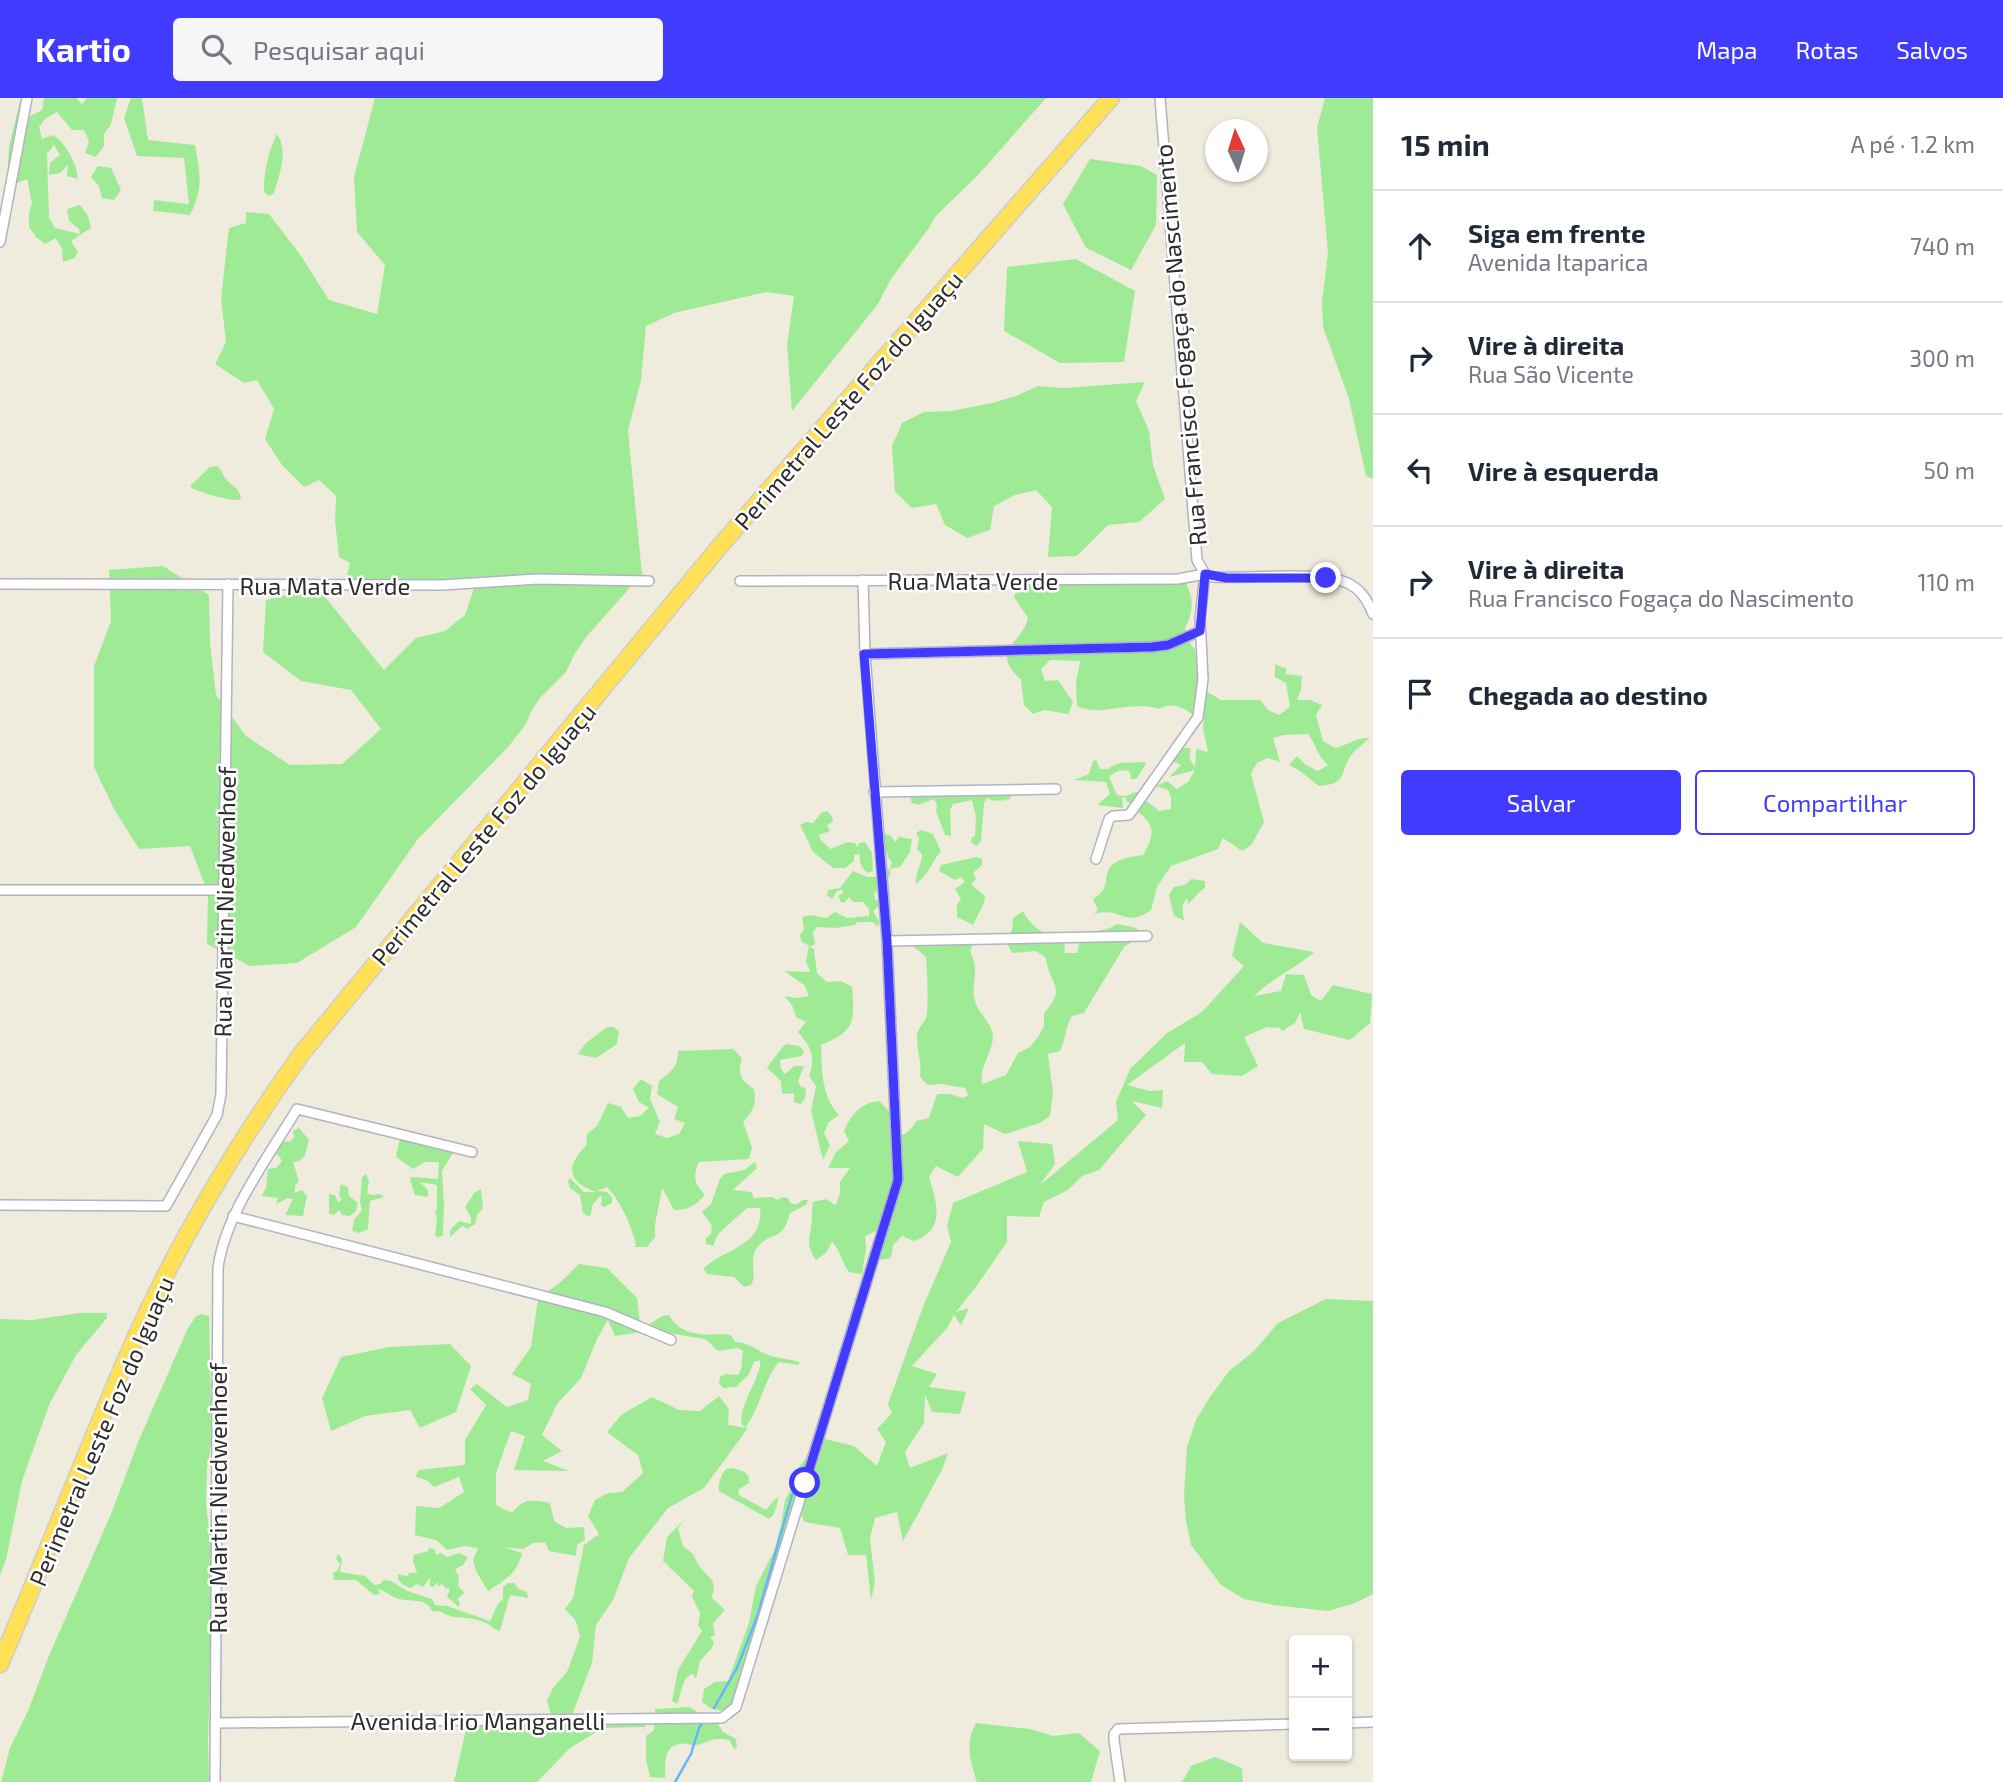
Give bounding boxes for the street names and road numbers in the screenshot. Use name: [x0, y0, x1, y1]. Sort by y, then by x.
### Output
street label: Rua Francisco Fogaça do Nascimento: [1148, 143, 1213, 547]
street label: Perimetral Leste Foz do Iguaçu: [728, 265, 969, 536]
street label: Rua Mata Verde: [888, 566, 1058, 595]
street label: Rua Mata Verde: [240, 571, 410, 600]
street label: Perimetral Leste Foz do Iguaçu: [365, 697, 602, 972]
street label: Rua Martin Niedwenhoef: [207, 765, 241, 1038]
street label: Perimetral Leste Foz do Iguaçu: [23, 1272, 180, 1591]
street label: Rua Martin Niedwenhoef: [203, 1362, 232, 1633]
street label: Avenida Irio Manganelli: [351, 1706, 605, 1735]

